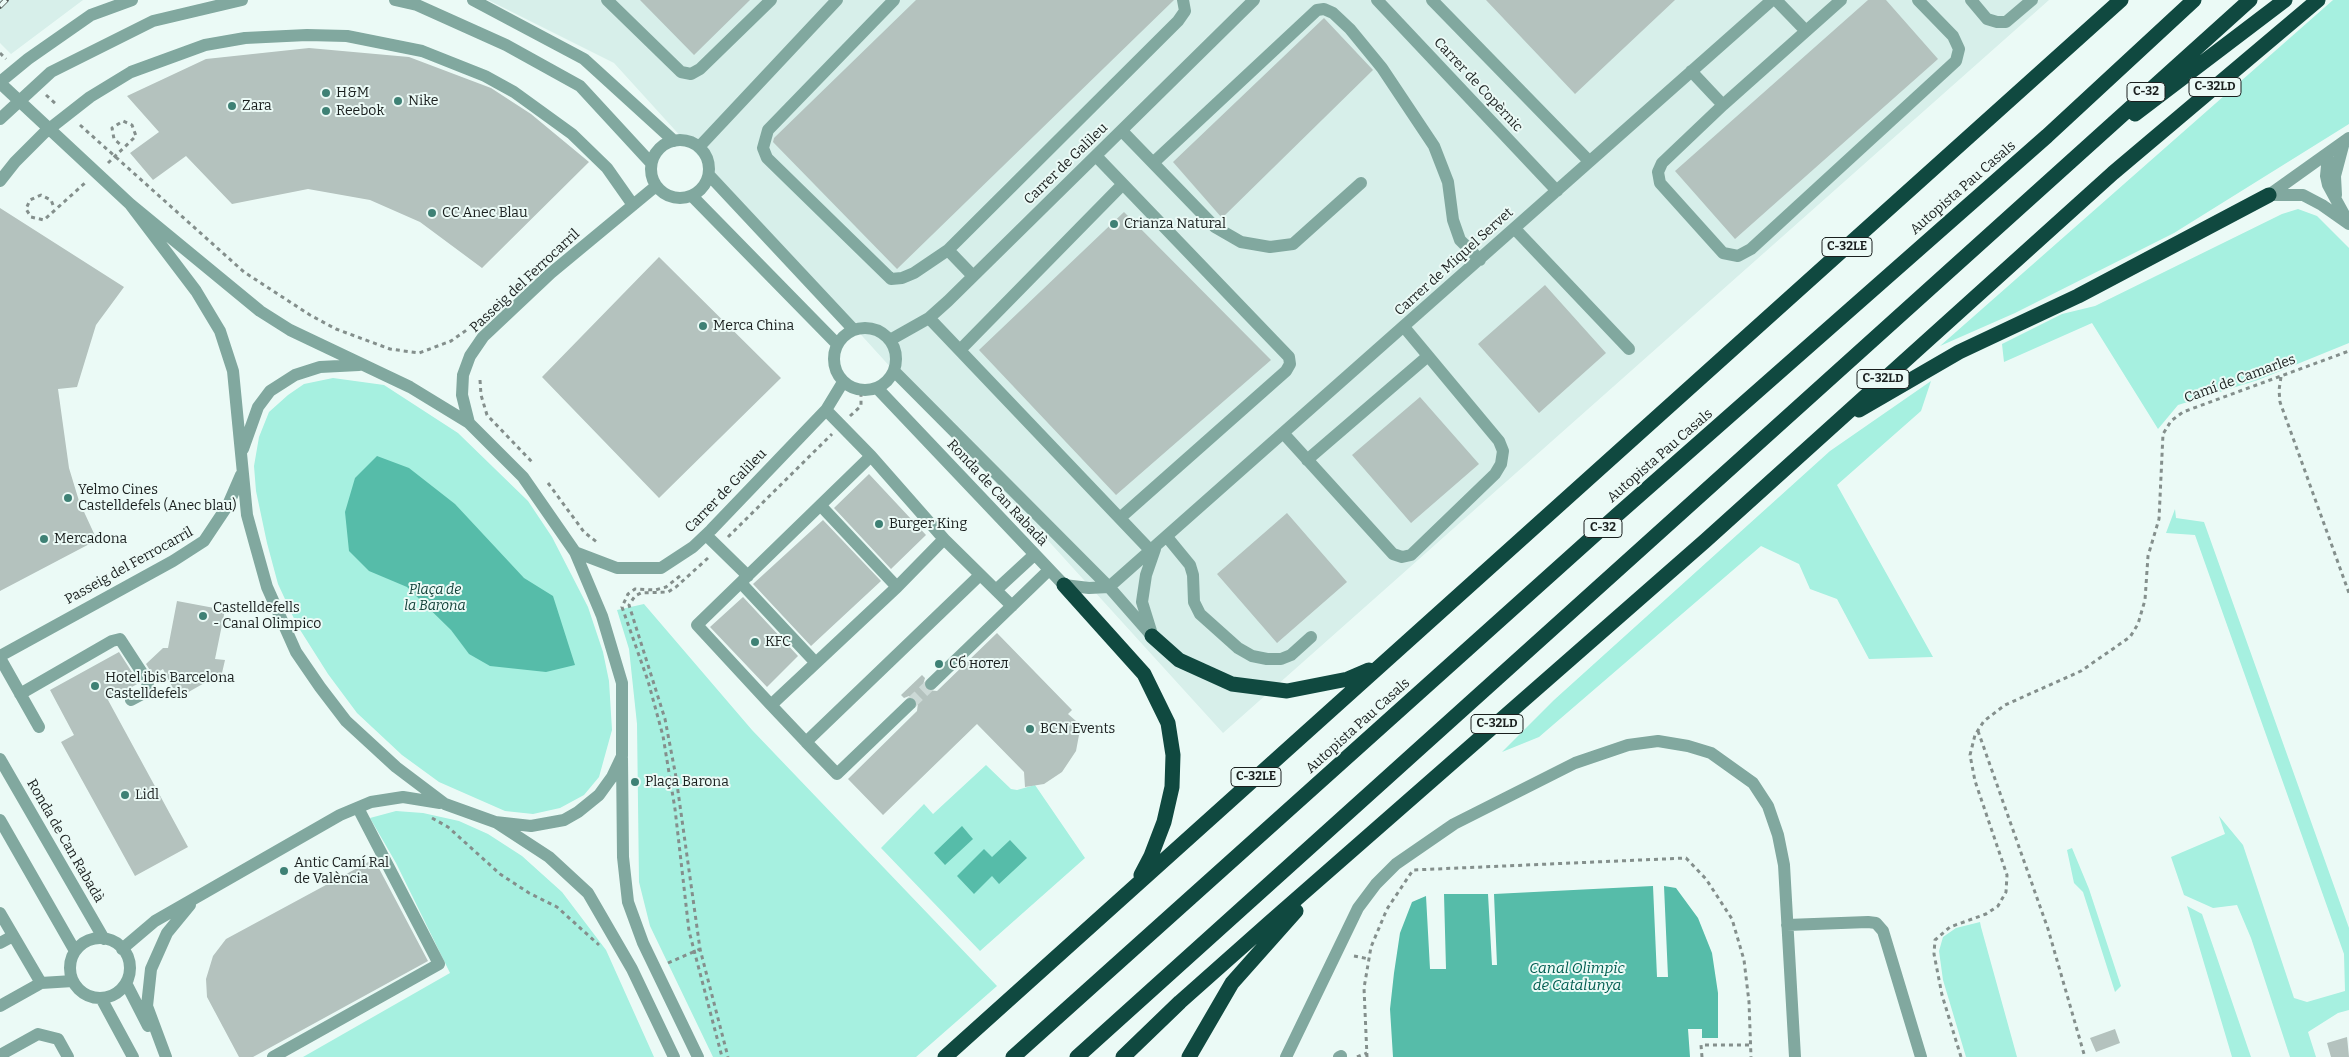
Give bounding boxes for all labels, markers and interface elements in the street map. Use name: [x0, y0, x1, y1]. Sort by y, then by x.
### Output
street label: Carrer de Copèrnic: [1430, 34, 1526, 136]
road number: C-32LD: [2189, 77, 2241, 96]
road number: C-32: [2127, 82, 2165, 101]
place label: H&M: [336, 85, 369, 101]
marker: H&M: [320, 87, 332, 99]
place label: Nike: [408, 93, 438, 109]
marker: Nike: [392, 95, 404, 107]
place label: Zara: [242, 98, 272, 114]
marker: Zara: [226, 100, 238, 112]
place label: Reebok: [336, 103, 384, 119]
marker: Reebok: [320, 105, 332, 117]
street label: Carrer de Galileu: [1021, 120, 1111, 208]
street label: Autopista Pau Casals: [1907, 138, 2019, 238]
street label: Carrer de Miquel Servet: [1391, 204, 1517, 320]
place label: CC Anec Blau: [442, 205, 528, 221]
marker: CC Anec Blau: [426, 207, 438, 219]
place label: Crianza Natural: [1124, 216, 1226, 232]
marker: Crianza Natural: [1108, 218, 1120, 230]
street label: Passeig del Ferrocarril: [467, 226, 583, 336]
road number: C-32LE: [1822, 238, 1872, 256]
place label: Merca China: [713, 318, 794, 334]
marker: Merca China: [697, 320, 709, 332]
street label: Camí de Camarles: [2182, 351, 2298, 407]
road number: C-32LD: [1857, 369, 1909, 388]
street label: Autopista Pau Casals: [1604, 406, 1716, 506]
street label: Ronda de Can Rabadà: [943, 436, 1051, 550]
street label: Carrer de Galileu: [682, 446, 770, 536]
place label: Yelmo Cines Castelldefels (Anec blau): [78, 482, 237, 514]
marker: Yelmo Cines Castelldefels (Anec blau): [62, 492, 74, 504]
place label: Burger King: [889, 516, 967, 532]
marker: Burger King: [873, 518, 885, 530]
road number: C-32: [1584, 518, 1622, 538]
street label: Passeig del Ferrocarril: [62, 524, 196, 608]
place label: Mercadona: [54, 531, 127, 547]
marker: Mercadona: [38, 533, 50, 545]
park label: Plaça de la Barona: [404, 582, 466, 614]
place label: Castelldefells - Canal Olimpico: [213, 600, 321, 632]
marker: Castelldefells - Canal Olimpico: [197, 610, 209, 622]
place label: KFC: [765, 634, 791, 650]
marker: KFC: [749, 636, 761, 648]
place label: Сб нотел: [949, 656, 1009, 672]
marker: Сб нотел: [933, 658, 945, 670]
place label: Hotel ibis Barcelona Castelldefels: [105, 670, 235, 702]
street label: Autopista Pau Casals: [1302, 675, 1414, 777]
marker: Hotel ibis Barcelona Castelldefels: [89, 680, 101, 692]
road number: C-32LD: [1471, 714, 1523, 734]
place label: BCN Events: [1040, 721, 1115, 737]
marker: BCN Events: [1024, 723, 1036, 735]
road number: C-32LE: [1231, 768, 1281, 786]
place label: Plaça Barona: [645, 774, 729, 790]
street label: Ronda de Can Rabadà: [23, 776, 107, 906]
marker: Plaça Barona: [629, 776, 641, 788]
place label: Lidl: [135, 787, 159, 803]
marker: Lidl: [119, 789, 131, 801]
place label: Antic Camí Ral de València: [294, 855, 389, 888]
marker: Antic Camí Ral de València: [278, 865, 290, 877]
water label: Canal Olimpic de Catalunya: [1529, 960, 1625, 995]

